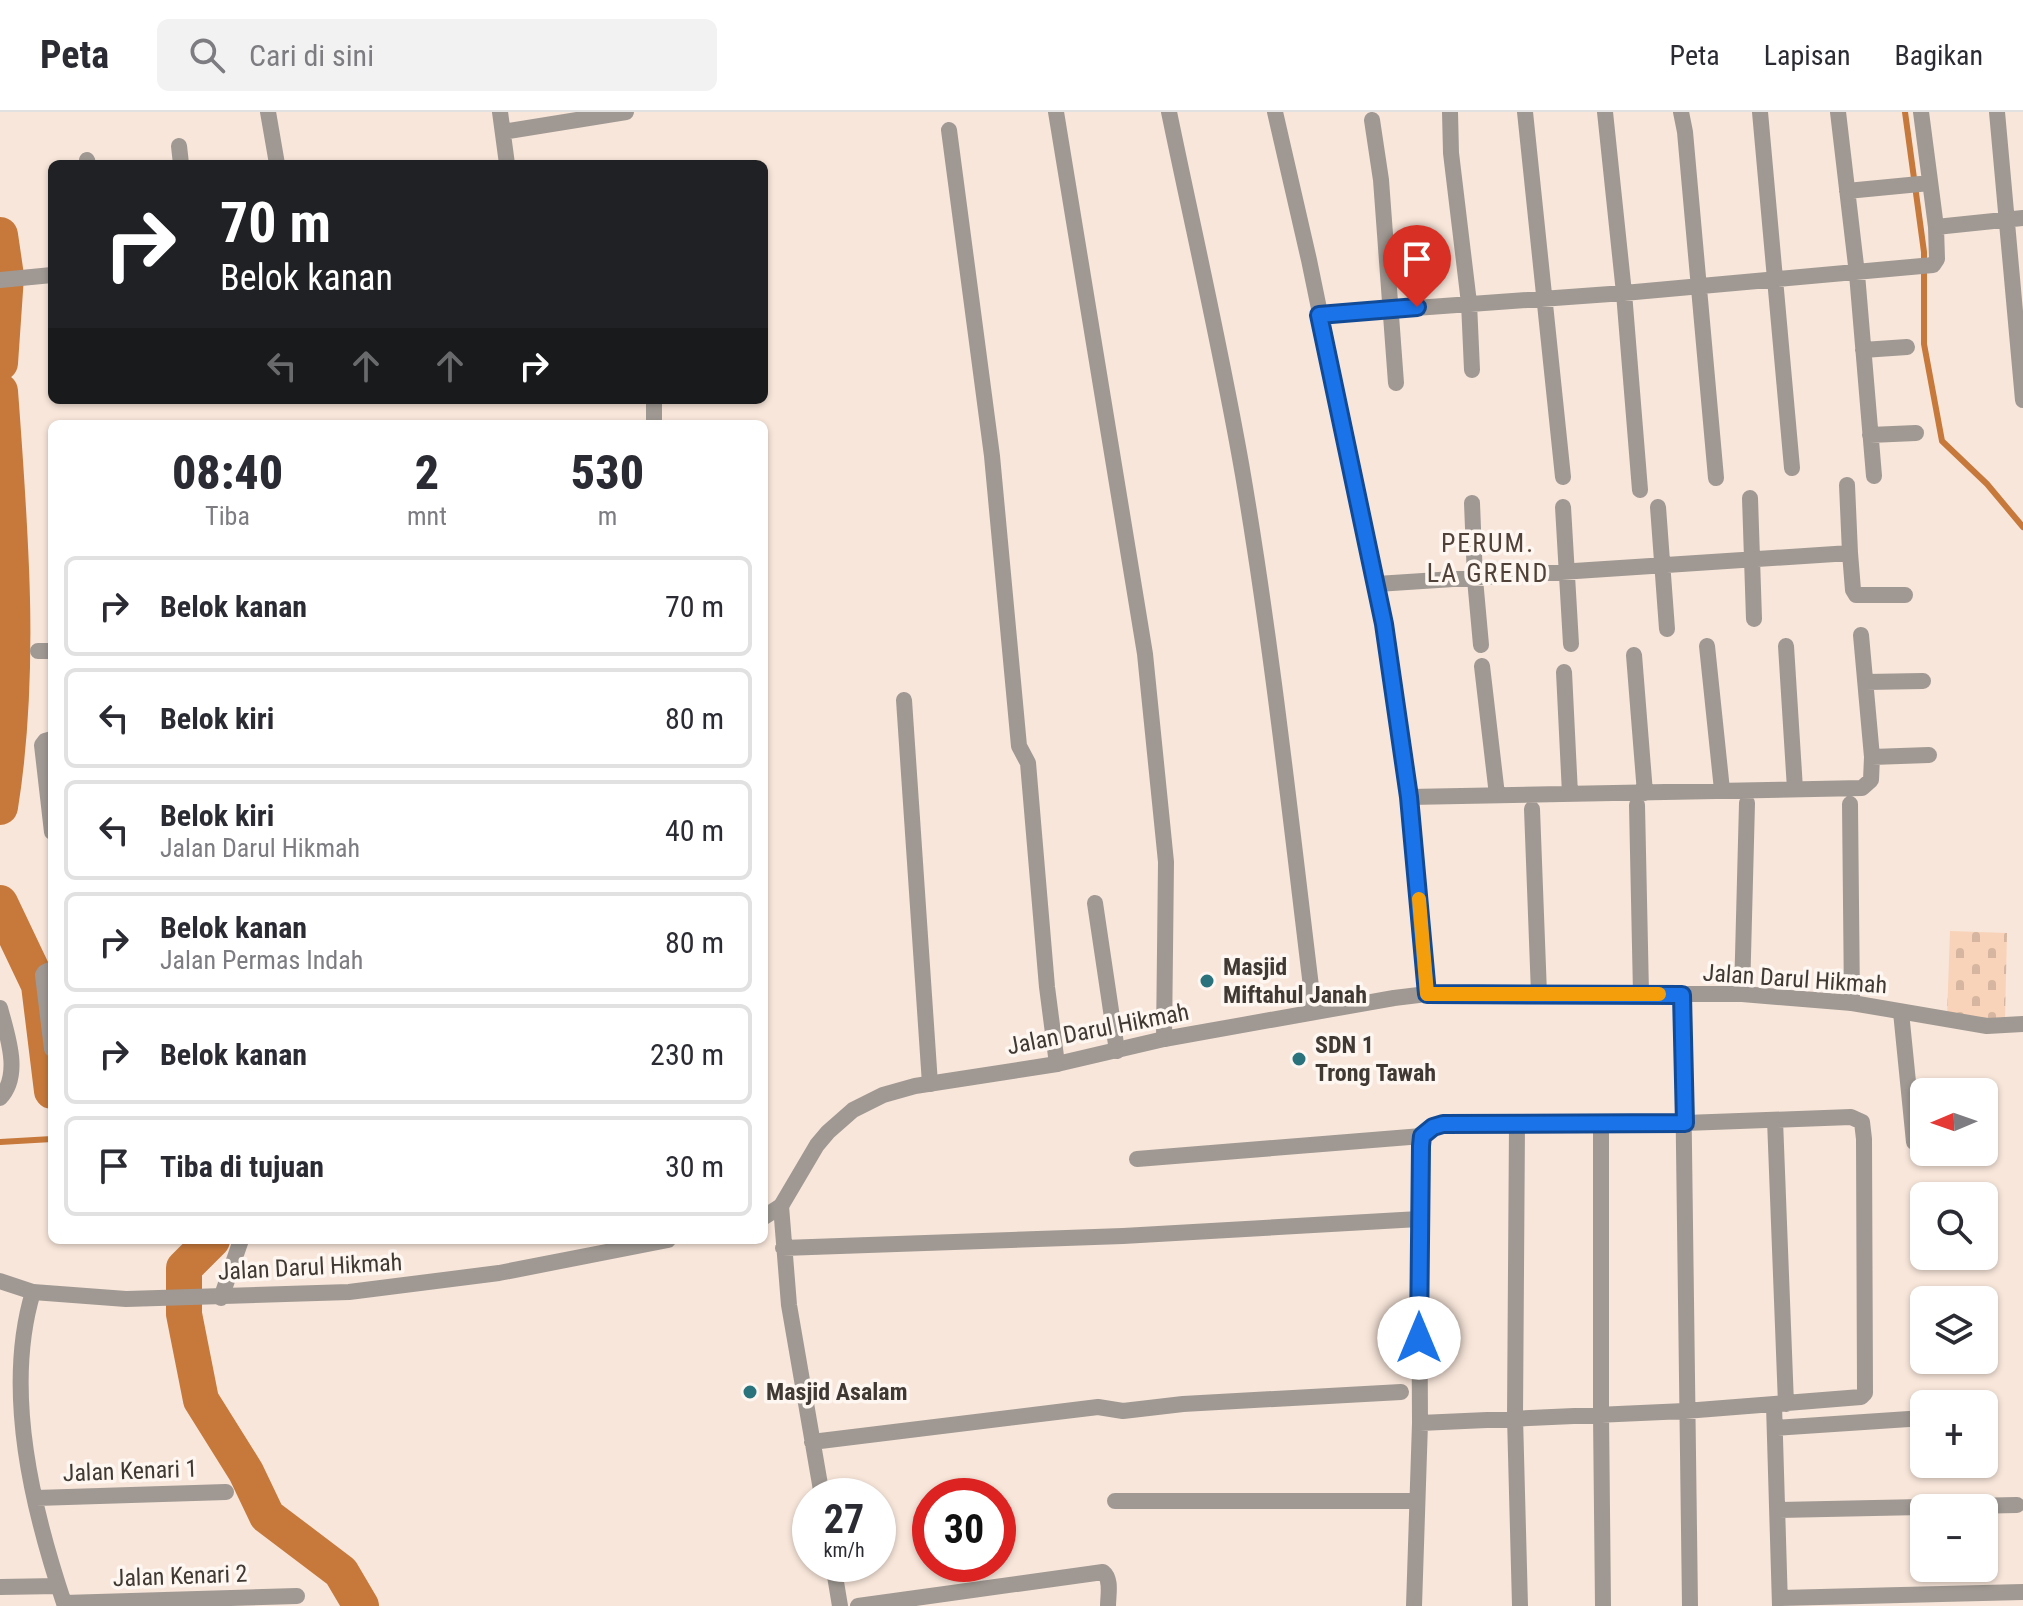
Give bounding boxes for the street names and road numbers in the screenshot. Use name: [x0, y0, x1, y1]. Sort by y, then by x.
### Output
street label: Jalan Darul Hikmah: [1702, 959, 1888, 999]
street label: Jalan Darul Hikmah: [1005, 998, 1191, 1060]
street label: Jalan Darul Hikmah: [217, 1248, 403, 1286]
street label: Jalan Kenari 1: [62, 1455, 198, 1487]
street label: Jalan Kenari 2: [112, 1560, 248, 1592]

